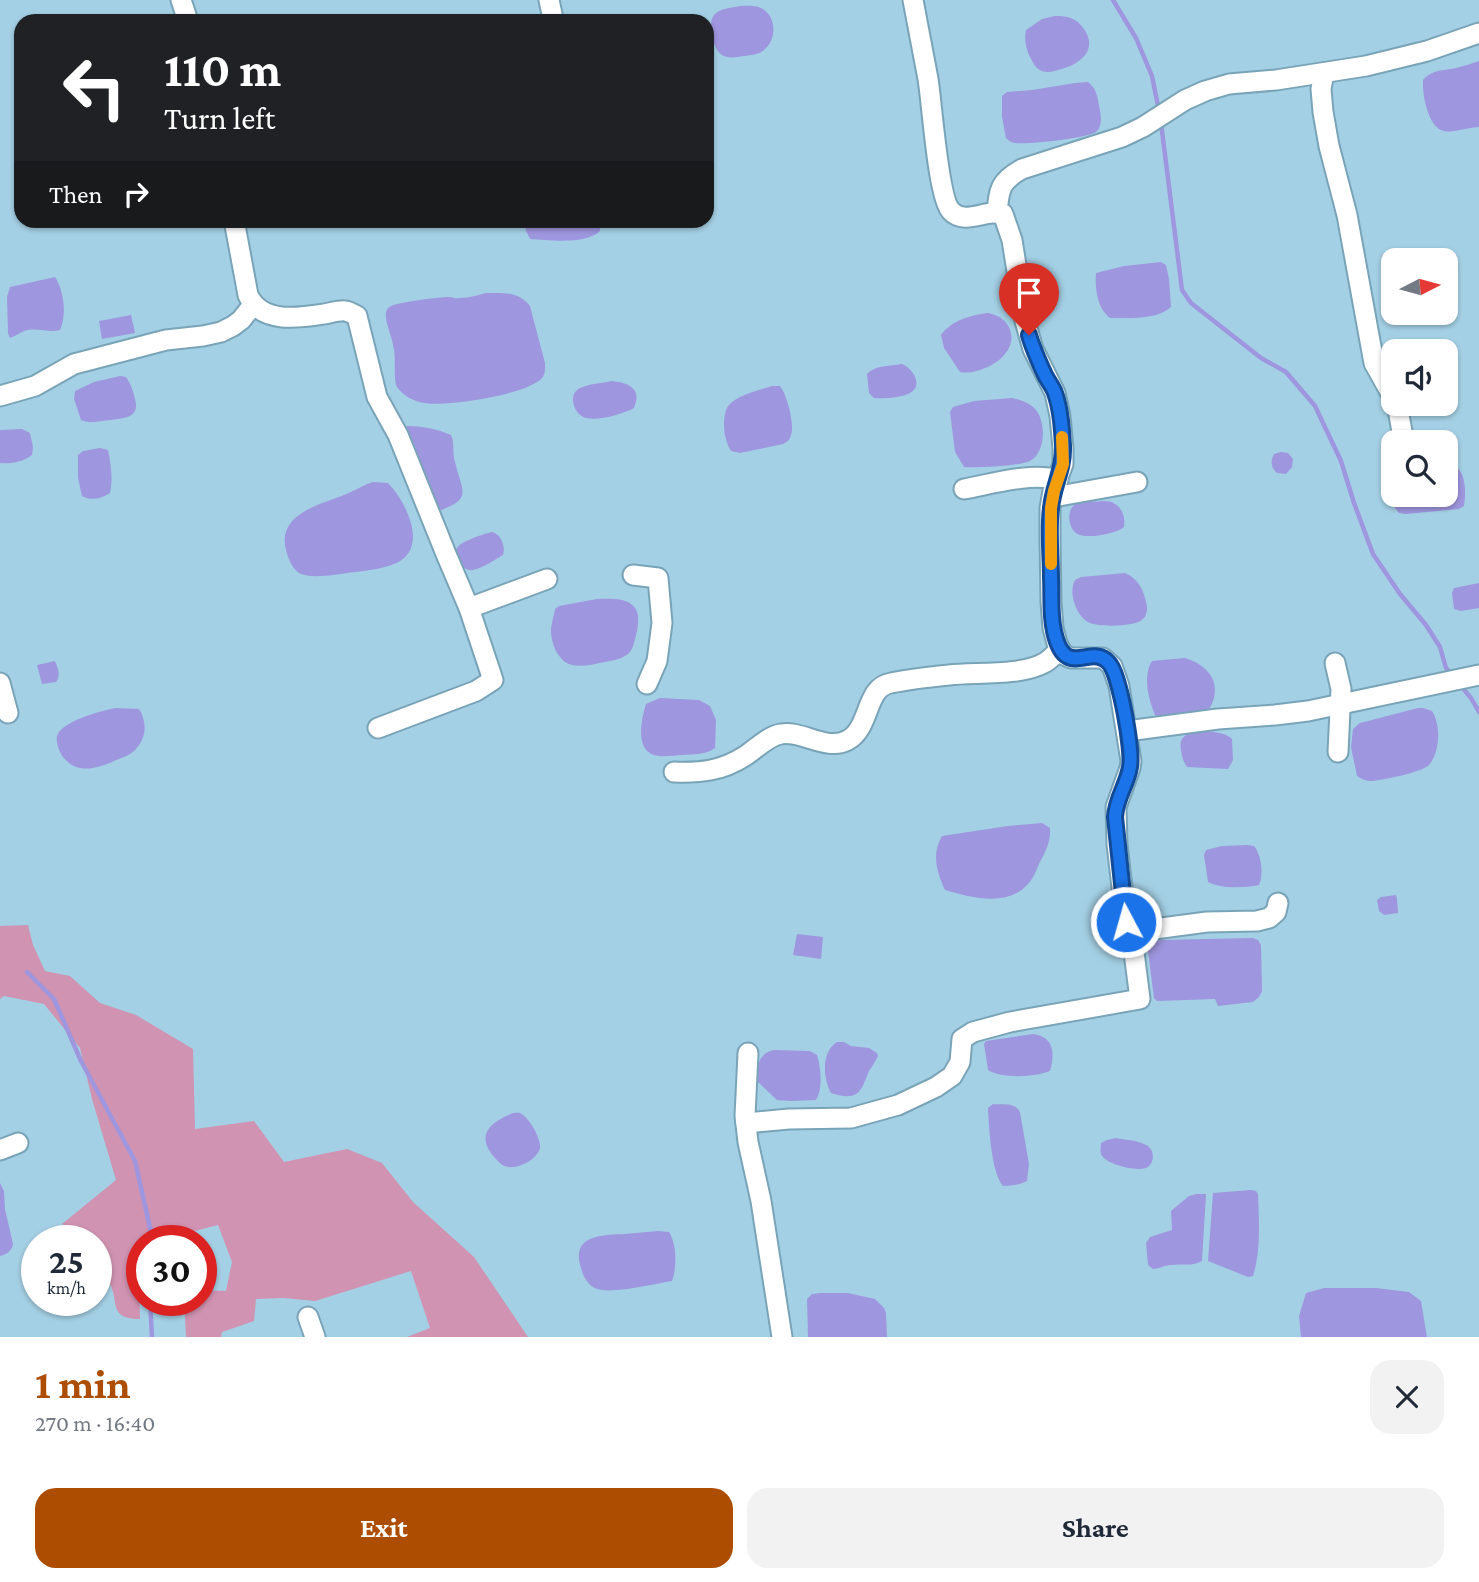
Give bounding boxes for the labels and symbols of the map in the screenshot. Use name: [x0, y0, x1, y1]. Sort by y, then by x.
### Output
north arrow: [1381, 248, 1458, 326]
pin: [999, 263, 1059, 335]
position arrow: [1089, 885, 1163, 959]
speed limit sign: 30: [126, 1225, 217, 1316]

